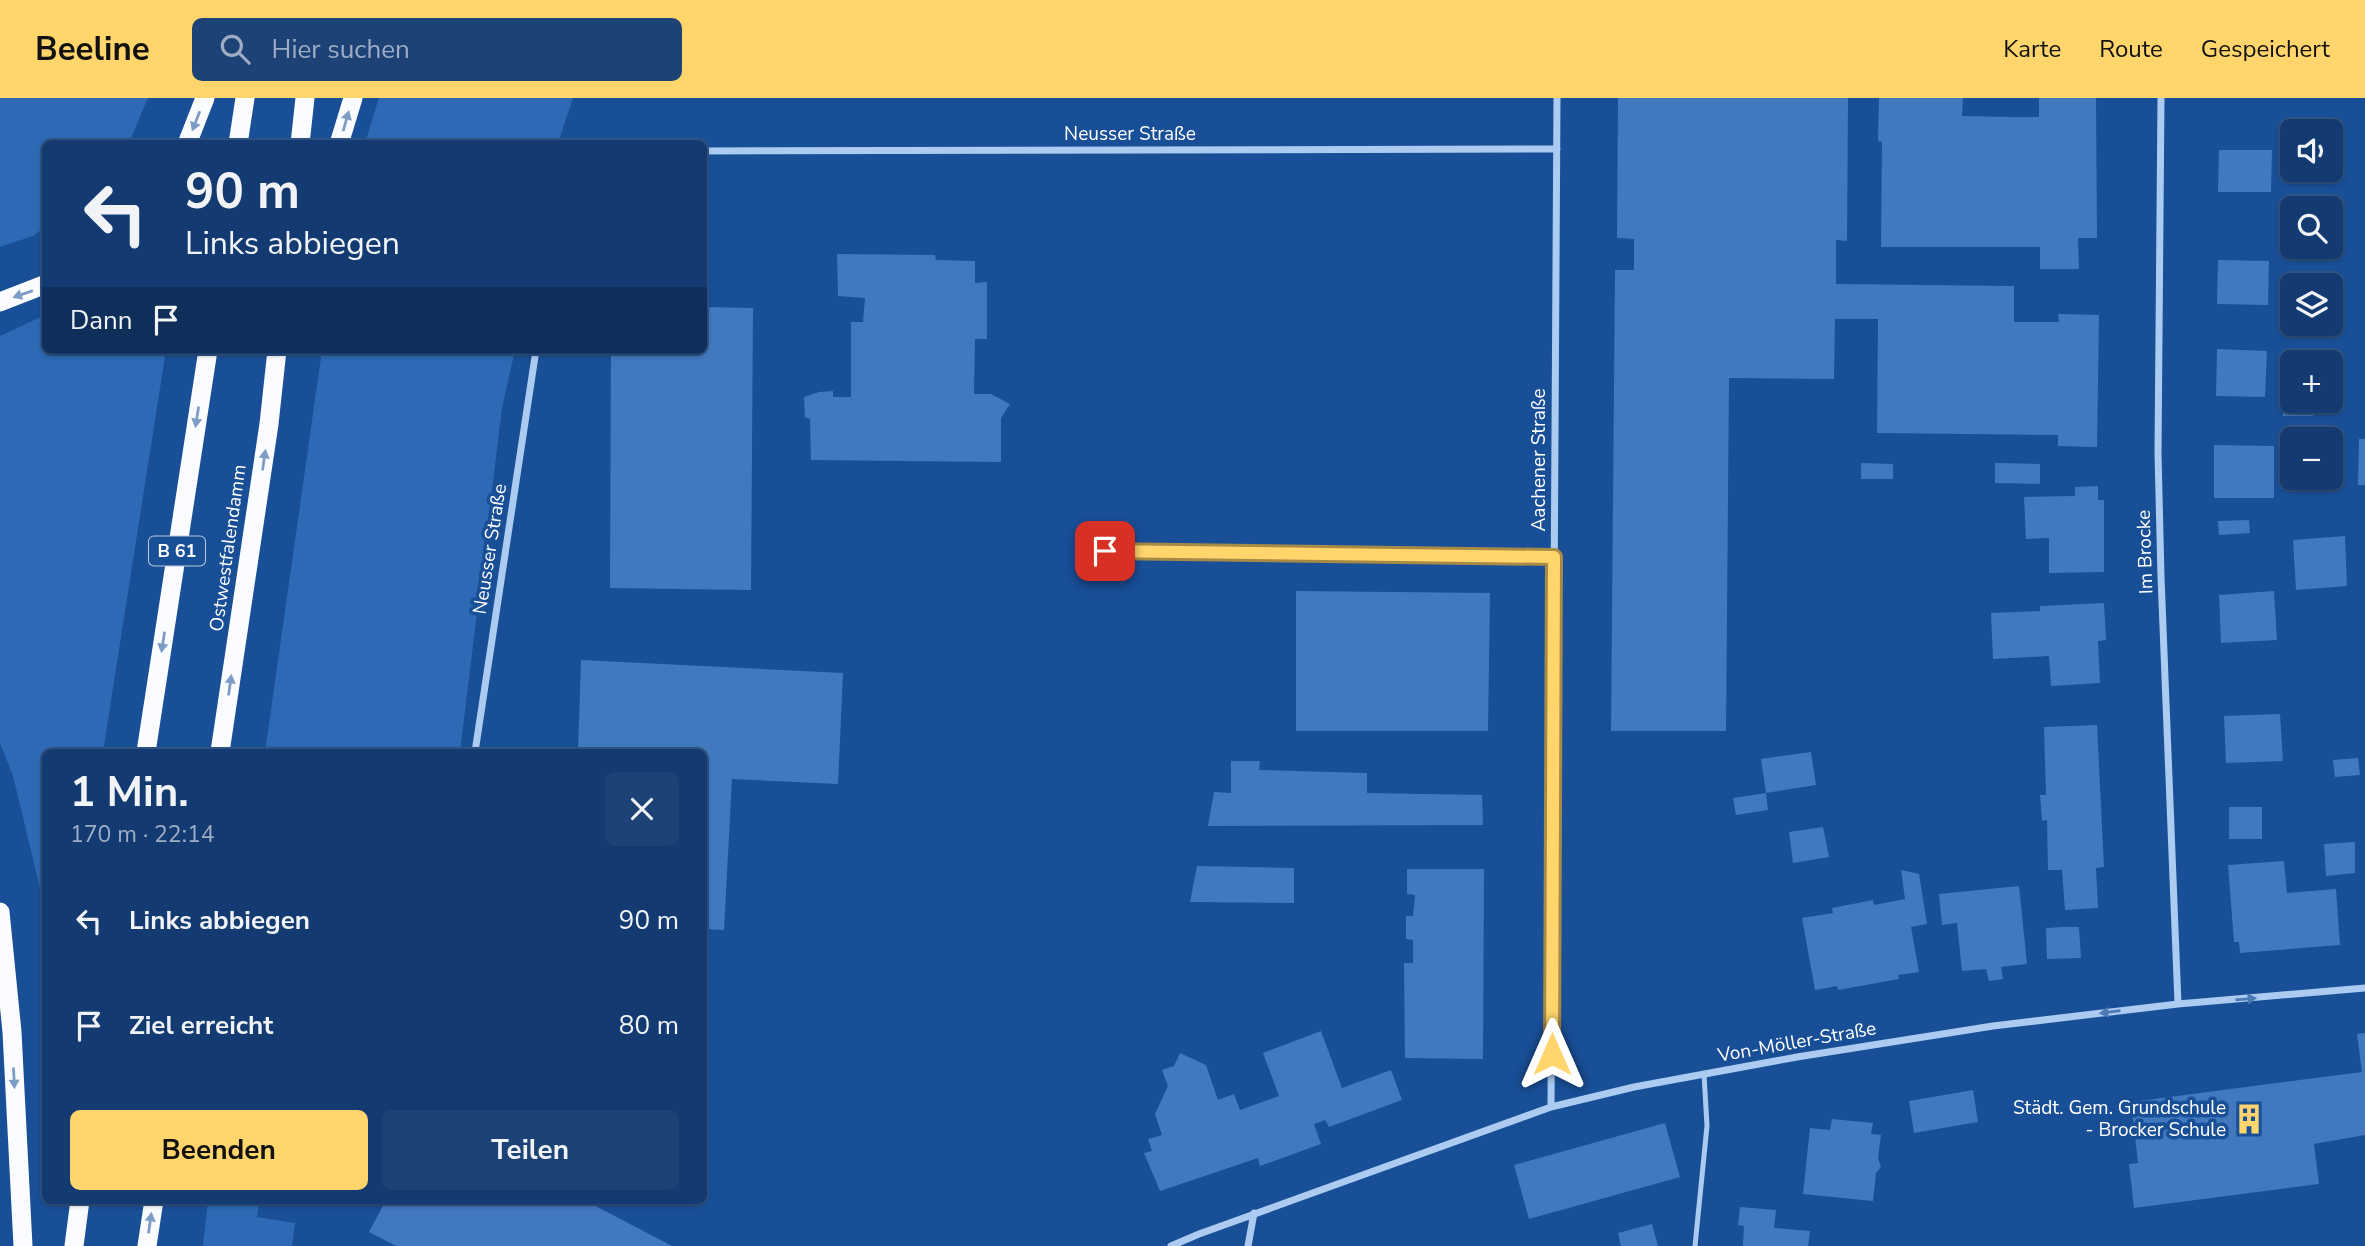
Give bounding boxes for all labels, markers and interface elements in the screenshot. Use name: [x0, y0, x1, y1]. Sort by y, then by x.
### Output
search box: [192, 18, 682, 81]
text: Beeline: [35, 27, 150, 72]
icon: search: [216, 30, 254, 68]
text: Hier suchen: [272, 32, 410, 67]
text: Karte: [2003, 33, 2061, 65]
text: Route: [2099, 33, 2163, 65]
text: Gespeichert: [2201, 33, 2330, 65]
one-way arrow: [341, 110, 351, 131]
one-way arrow: [191, 111, 202, 132]
map controls: [2280, 119, 2343, 490]
button: sound: [2280, 119, 2343, 182]
street label: Neusser Straße: [1064, 121, 1196, 147]
text: 90 m: [185, 158, 300, 225]
icon: left: [70, 168, 161, 259]
button: search: [2280, 196, 2343, 259]
text: Links abbiegen: [185, 222, 400, 265]
button: layers: [2280, 273, 2343, 336]
one-way arrow: [13, 289, 34, 300]
icon: arrive: [147, 301, 185, 339]
text: Dann: [70, 303, 133, 338]
button: +: [2280, 350, 2343, 413]
street label: Aachener Straße: [1526, 388, 1552, 532]
one-way arrow: [191, 407, 202, 429]
button: −: [2280, 427, 2343, 490]
one-way arrow: [259, 449, 270, 471]
street label: Ostwestfalendamm: [203, 463, 253, 633]
street label: Neusser Straße: [467, 482, 513, 616]
street label: Im Brocke: [2131, 509, 2159, 595]
pin: [1075, 521, 1135, 581]
icon: arrive: [1086, 532, 1124, 570]
road number: B 61: [149, 536, 205, 565]
one-way arrow: [157, 631, 168, 653]
one-way arrow: [225, 674, 236, 696]
text: 1 Min.: [70, 764, 189, 821]
button: close: [605, 772, 679, 846]
text: 170 m · 22:14: [70, 819, 215, 850]
icon: left: [70, 902, 108, 940]
text: Links abbiegen: [129, 903, 310, 938]
text: 90 m: [619, 903, 679, 938]
one-way arrow: [2235, 993, 2257, 1004]
icon: arrive: [70, 1007, 108, 1045]
one-way arrow: [2099, 1007, 2121, 1018]
text: Ziel erreicht: [129, 1008, 273, 1043]
text: 80 m: [619, 1008, 679, 1043]
street label: Von-Möller-Straße: [1715, 1015, 1878, 1069]
position arrow: [1515, 1017, 1589, 1091]
one-way arrow: [9, 1067, 20, 1089]
place label: Städt. Gem. Grundschule - Brocker Schule: [2013, 1095, 2226, 1143]
building icon: Städt. Gem. Grundschule - Brocker Schule: [2232, 1102, 2266, 1136]
button: Beenden: [70, 1110, 368, 1190]
button: Teilen: [382, 1110, 679, 1190]
one-way arrow: [145, 1212, 156, 1234]

